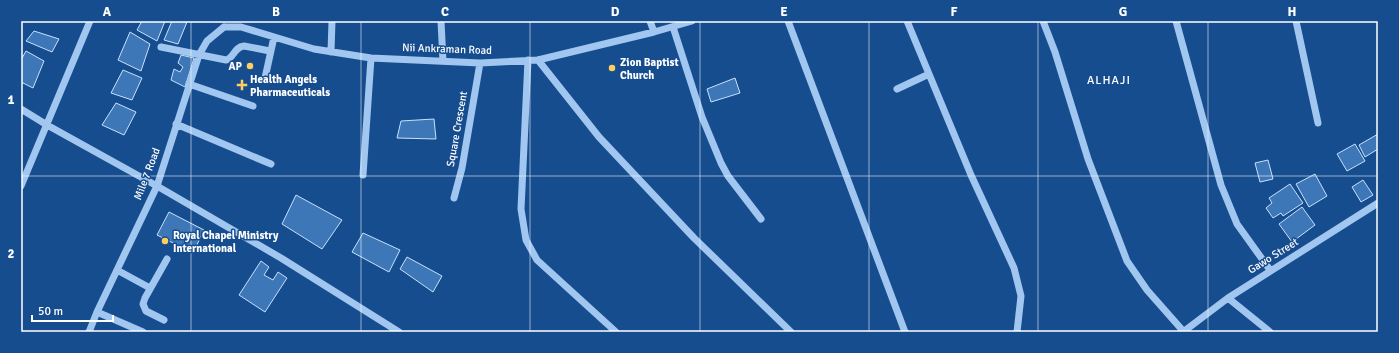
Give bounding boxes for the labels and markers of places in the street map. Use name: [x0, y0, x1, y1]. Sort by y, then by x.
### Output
place label: Zion Baptist Church: [620, 56, 679, 82]
place label: AP: [229, 60, 243, 73]
marker: AP: [245, 61, 255, 71]
marker: Zion Baptist Church: [607, 63, 617, 73]
place label: Health Angels Pharmaceuticals: [250, 73, 330, 99]
marker: Health Angels Pharmaceuticals: [237, 80, 247, 90]
place label: Royal Chapel Ministry International: [173, 229, 279, 255]
marker: Royal Chapel Ministry International: [160, 236, 170, 246]

